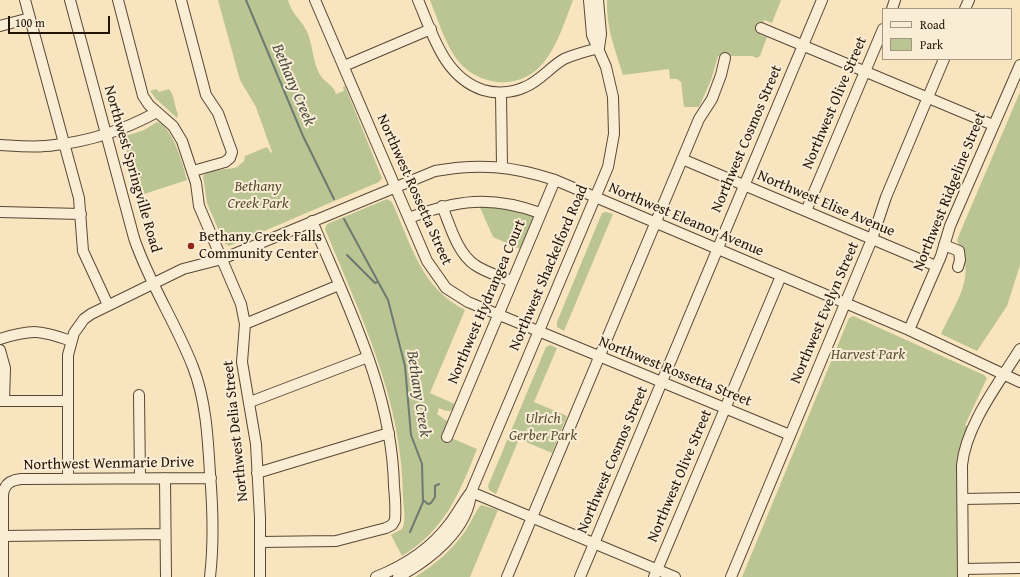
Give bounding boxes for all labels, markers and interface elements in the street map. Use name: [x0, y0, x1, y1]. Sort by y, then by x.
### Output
scale bar: [10, 8, 112, 34]
legend: [882, 8, 1012, 60]
text: 100 m: [15, 14, 45, 31]
text: Road: [920, 16, 945, 33]
street label: Northwest Olive Street: [799, 34, 871, 172]
text: Park: [920, 36, 943, 53]
water label: Bethany Creek: [267, 41, 319, 129]
street label: Northwest Cosmos Street: [708, 63, 786, 215]
street label: Northwest Springville Road: [100, 83, 164, 255]
street label: Northwest Ridgeline Street: [910, 110, 990, 274]
street label: Northwest Rossetta Street: [373, 112, 455, 268]
street label: Northwest Elise Avenue: [755, 167, 897, 241]
park label: Bethany Creek Park: [227, 178, 289, 213]
street label: Northwest Eleanor Avenue: [606, 179, 766, 261]
street label: Northwest Shackelford Road: [506, 182, 592, 354]
street label: Northwest Hydrangea Court: [444, 217, 530, 387]
place label: Bethany Creek Falls Community Center: [199, 228, 322, 263]
street label: Northwest Evelyn Street: [787, 239, 863, 387]
marker: Bethany Creek Falls Community Center: [186, 241, 196, 251]
street label: Northwest Rossetta Street: [596, 333, 754, 411]
park label: Harvest Park: [831, 346, 905, 364]
water label: Bethany Creek: [402, 349, 434, 439]
street label: Northwest Delia Street: [220, 359, 252, 503]
street label: Northwest Cosmos Street: [574, 384, 652, 536]
street label: Northwest Olive Street: [644, 407, 716, 545]
park label: Ulrich Gerber Park: [509, 410, 577, 445]
street label: Northwest Wenmarie Drive: [24, 454, 194, 474]

